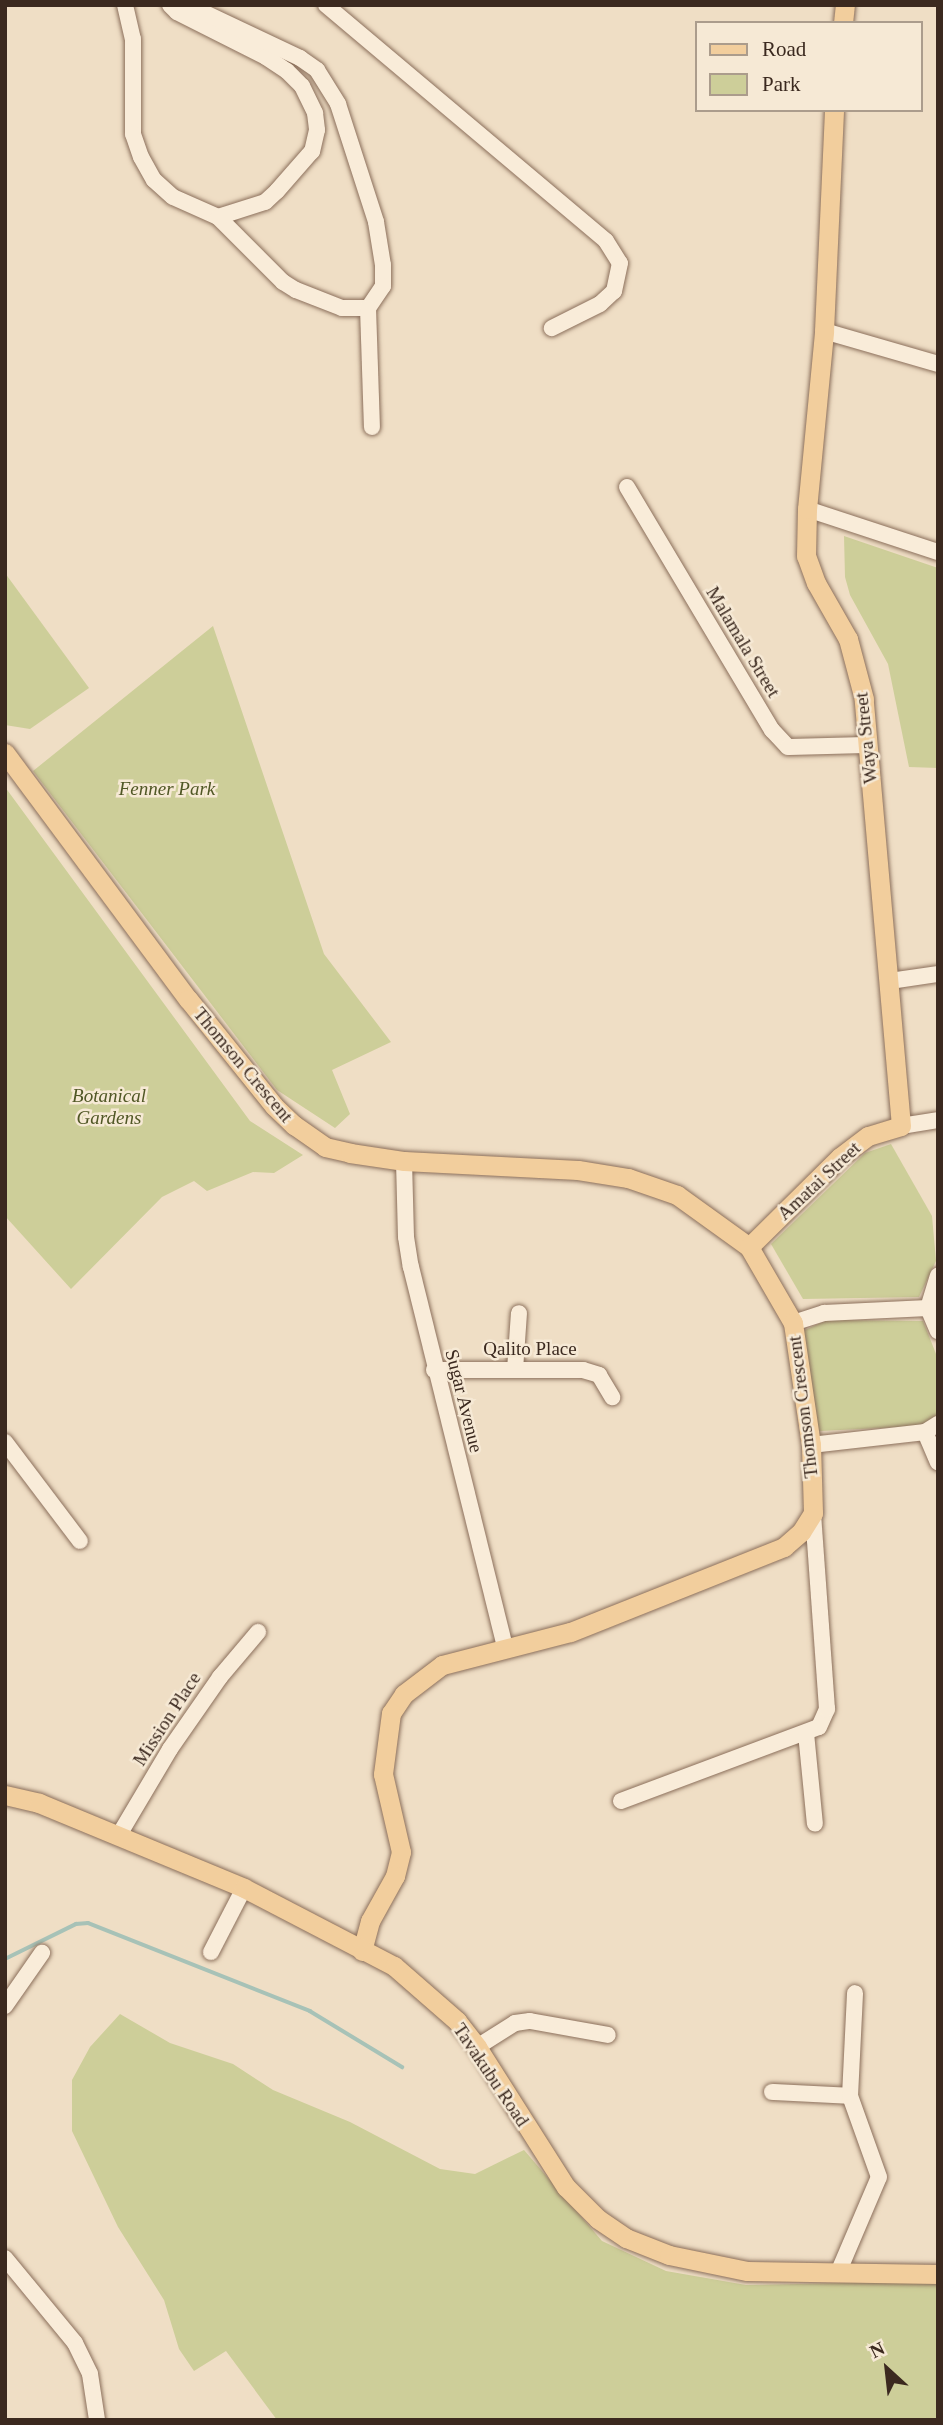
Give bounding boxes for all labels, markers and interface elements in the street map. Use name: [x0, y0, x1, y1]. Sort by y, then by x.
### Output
legend: [694, 21, 922, 112]
text: Road: [762, 37, 806, 61]
text: Park: [762, 72, 801, 96]
street label: Malamala Street: [701, 583, 785, 701]
street label: Waya Street: [850, 691, 882, 785]
park label: Fenner Park: [119, 778, 215, 800]
street label: Thomson Crescent: [188, 1003, 298, 1127]
park label: Botanical Gardens: [72, 1085, 146, 1129]
street label: Amatai Street: [773, 1137, 865, 1225]
street label: Thomson Crescent: [783, 1335, 823, 1479]
street label: Qalito Place: [483, 1338, 577, 1360]
street label: Sugar Avenue: [440, 1346, 488, 1456]
street label: Mission Place: [128, 1668, 206, 1770]
street label: Tavakubu Road: [448, 2019, 534, 2131]
north arrow: [852, 2334, 922, 2404]
text: N: [866, 2337, 888, 2362]

